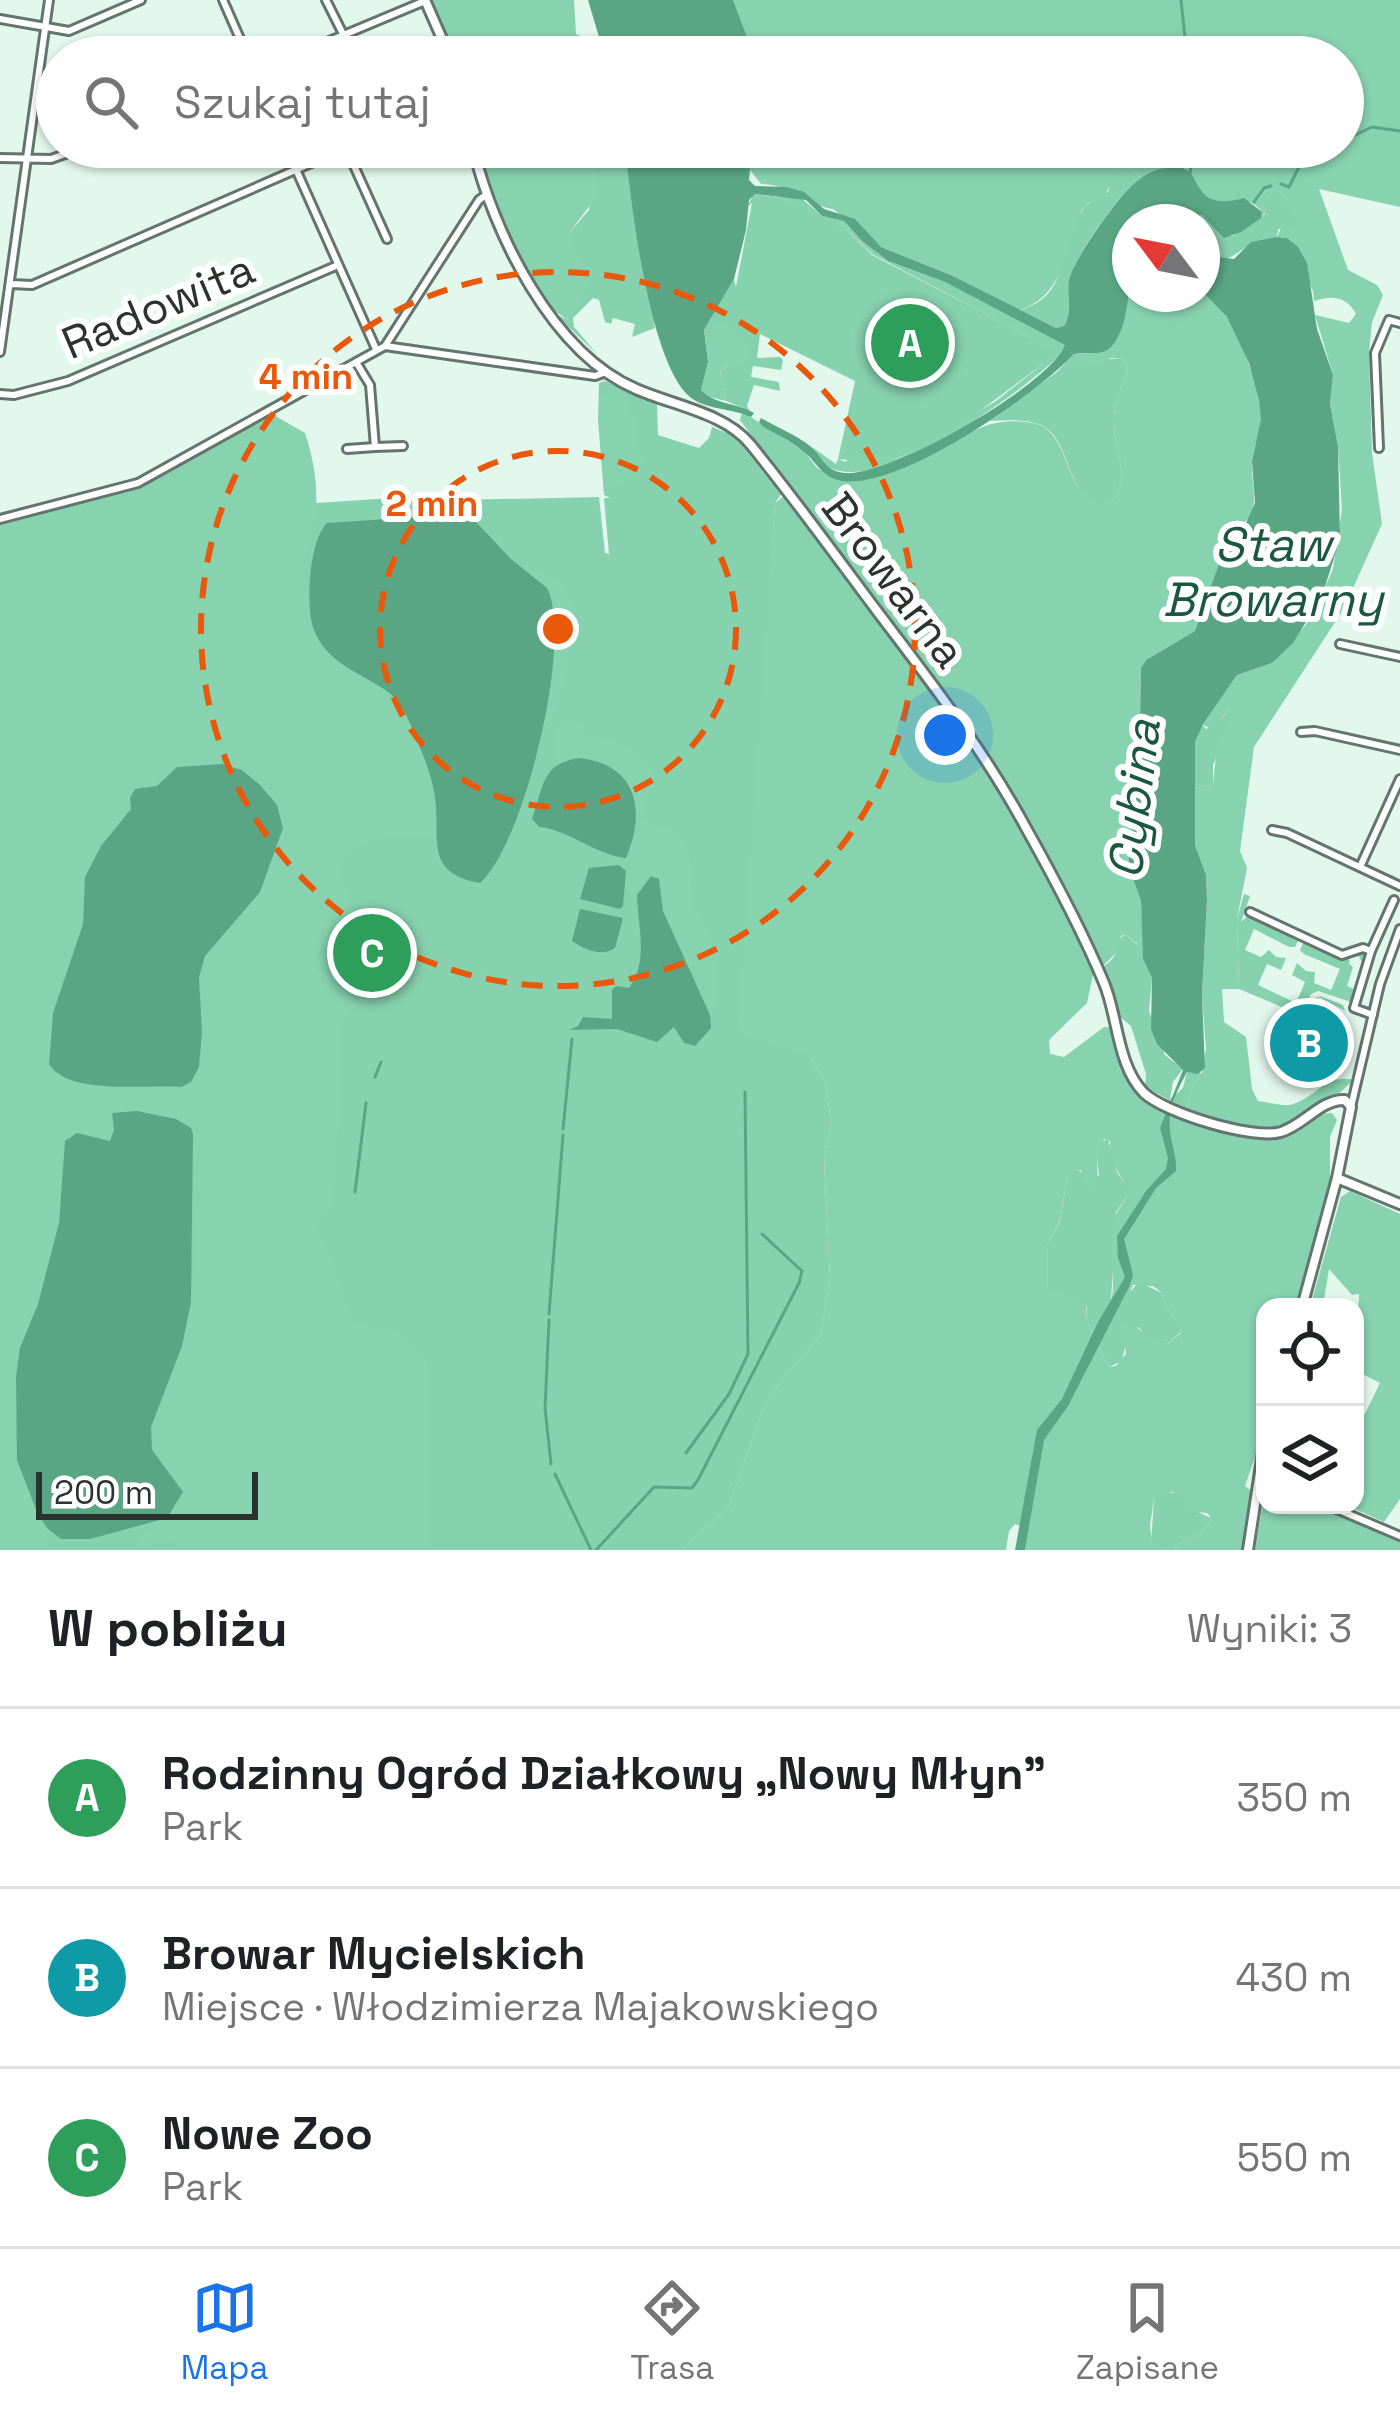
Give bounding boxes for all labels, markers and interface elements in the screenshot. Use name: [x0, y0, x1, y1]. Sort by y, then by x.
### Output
search box: [36, 36, 1364, 168]
icon: search: [78, 69, 144, 135]
text: Szukaj tutaj: [174, 74, 431, 131]
north arrow: [1112, 204, 1220, 312]
street label: Radowita: [53, 240, 263, 372]
pin: A: [871, 298, 949, 388]
text: 4 min: [259, 354, 353, 400]
text: 2 min: [385, 481, 479, 527]
street label: Browarna: [809, 481, 979, 679]
water label: Staw Browarny: [1163, 514, 1386, 630]
centre of rings: [537, 608, 579, 650]
your location: [915, 705, 975, 765]
water label: Cybina: [1094, 716, 1174, 882]
pin: C: [333, 908, 411, 998]
pin: B: [1270, 998, 1348, 1088]
map controls: [1256, 1298, 1364, 1514]
button: locate: [1256, 1298, 1364, 1406]
button: layers: [1256, 1406, 1364, 1514]
scale bar: [36, 1466, 258, 1519]
text: 200 m: [54, 1472, 153, 1514]
text: W pobliżu: [48, 1596, 288, 1661]
text: Wyniki: 3: [1187, 1604, 1352, 1653]
text: Rodzinny Ogród Działkowy „Nowy Młyn”: [162, 1745, 1046, 1802]
text: A: [75, 1773, 99, 1822]
text: 350 m: [1237, 1773, 1352, 1822]
text: Park: [162, 1802, 243, 1851]
text: Browar Mycielskich: [162, 1925, 586, 1982]
text: B: [74, 1953, 100, 2002]
text: 430 m: [1236, 1953, 1352, 2002]
text: Miejsce · Włodzimierza Majakowskiego: [162, 1982, 879, 2031]
text: Nowe Zoo: [162, 2105, 373, 2162]
text: C: [74, 2133, 100, 2182]
text: 550 m: [1237, 2133, 1352, 2182]
text: Park: [162, 2162, 243, 2211]
tab: Mapa: [181, 2275, 269, 2389]
tab: Trasa: [630, 2275, 714, 2389]
tab: Zapisane: [1076, 2275, 1219, 2389]

